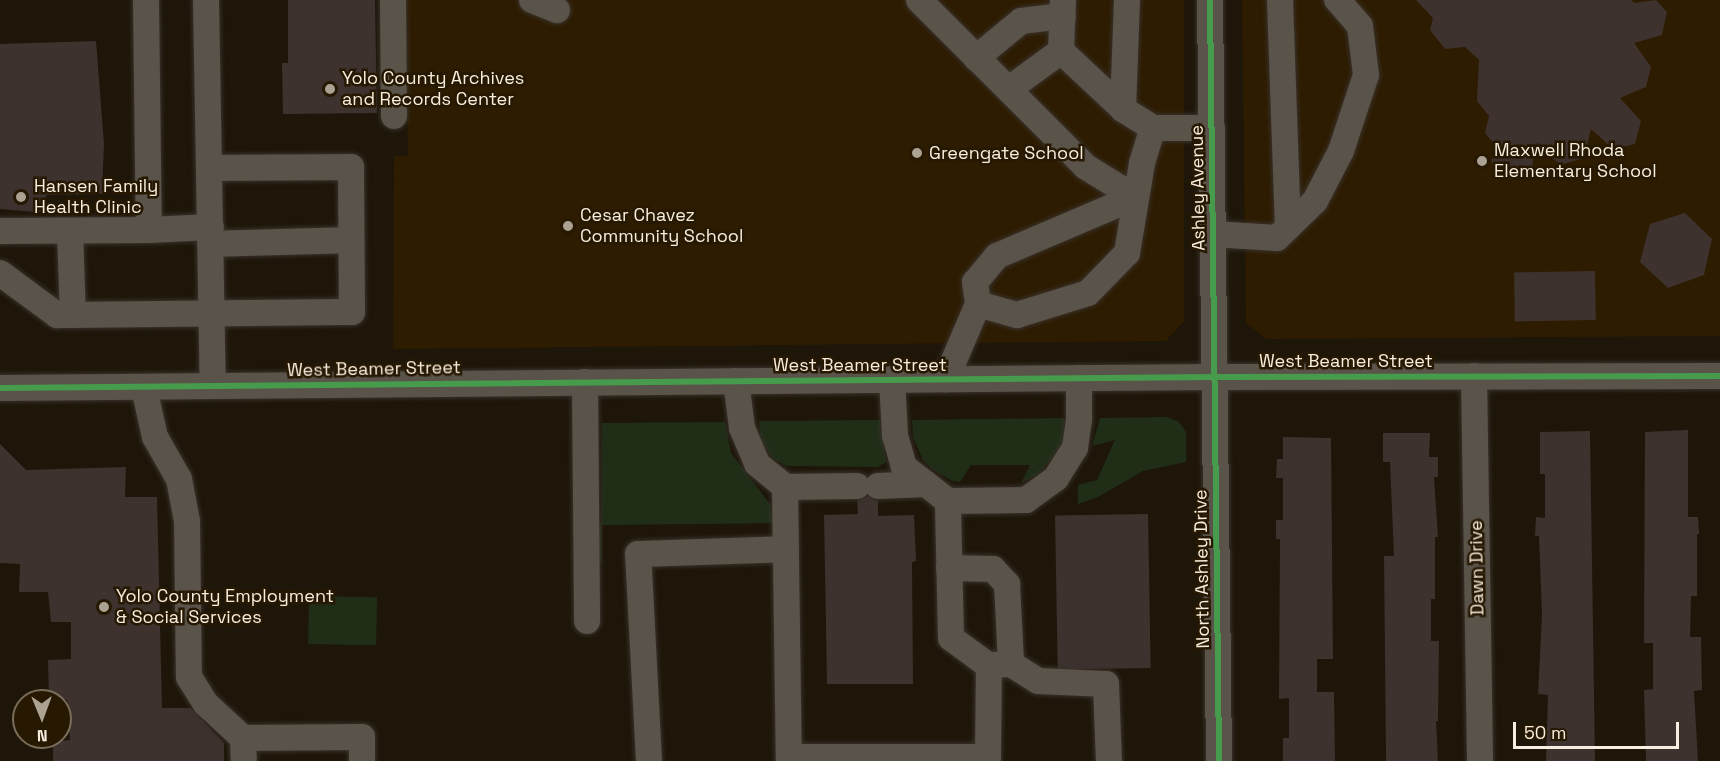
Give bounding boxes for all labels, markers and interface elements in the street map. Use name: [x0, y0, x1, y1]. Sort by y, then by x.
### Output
place label: Yolo County Archives and Records Center: [342, 68, 525, 110]
marker: Yolo County Archives and Records Center: [323, 82, 337, 96]
street label: Ashley Avenue: [1186, 125, 1210, 251]
place label: Maxwell Rhoda Elementary School: [1494, 140, 1657, 182]
place label: Greengate School: [929, 142, 1084, 164]
marker: Greengate School: [910, 146, 924, 160]
marker: Maxwell Rhoda Elementary School: [1475, 154, 1489, 168]
place label: Hansen Family Health Clinic: [34, 176, 158, 219]
marker: Hansen Family Health Clinic: [12, 188, 30, 206]
place label: Cesar Chavez Community School: [580, 205, 743, 248]
marker: Cesar Chavez Community School: [561, 219, 575, 233]
street label: West Beamer Street: [1259, 350, 1433, 372]
street label: West Beamer Street: [773, 354, 947, 376]
street label: West Beamer Street: [287, 357, 461, 381]
street label: North Ashley Drive: [1190, 489, 1214, 649]
street label: Dawn Drive: [1465, 520, 1489, 616]
place label: Yolo County Employment & Social Services: [116, 586, 334, 628]
marker: Yolo County Employment & Social Services: [97, 600, 111, 614]
north arrow: [12, 689, 72, 749]
scale bar: [1516, 710, 1682, 748]
text: 50 m: [1524, 721, 1566, 744]
text: N: [37, 725, 48, 746]

